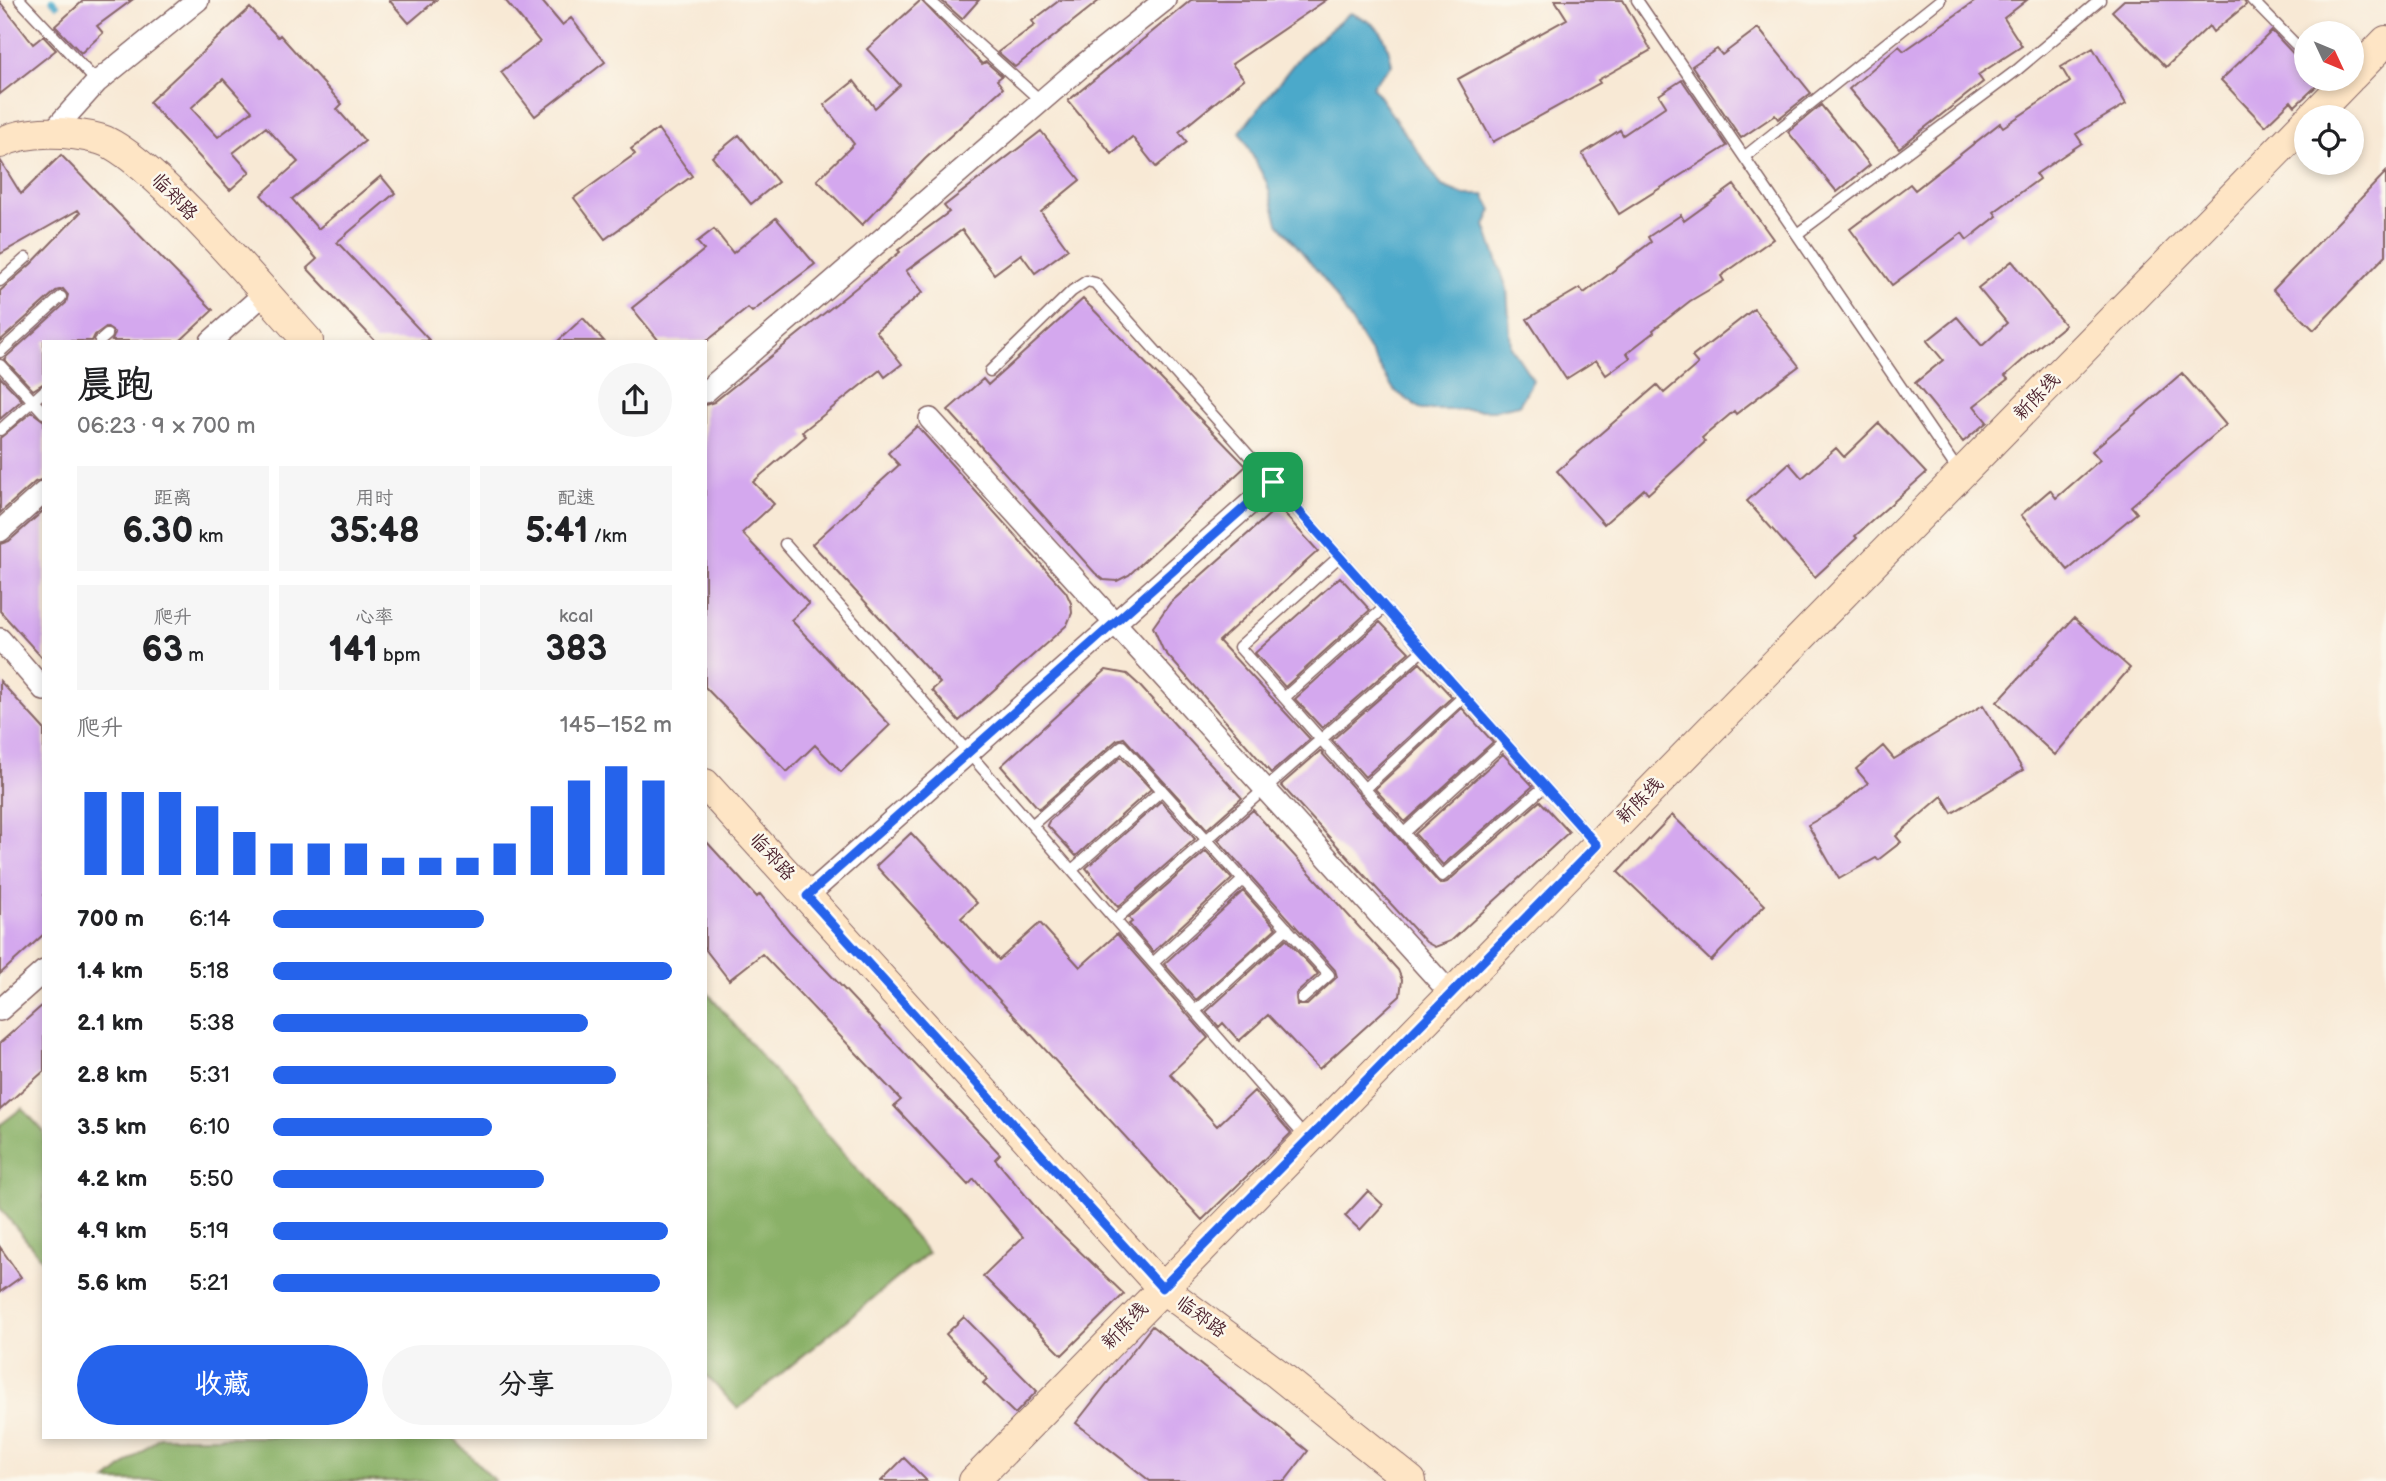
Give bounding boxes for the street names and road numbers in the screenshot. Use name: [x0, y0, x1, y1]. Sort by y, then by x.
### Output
street label: 临郑路: [146, 169, 202, 225]
street label: 新陈线: [2009, 369, 2065, 425]
street label: 新陈线: [1612, 773, 1668, 829]
street label: 临郑路: [744, 828, 800, 886]
street label: 临郑路: [1171, 1291, 1231, 1343]
street label: 新陈线: [1097, 1298, 1153, 1354]

